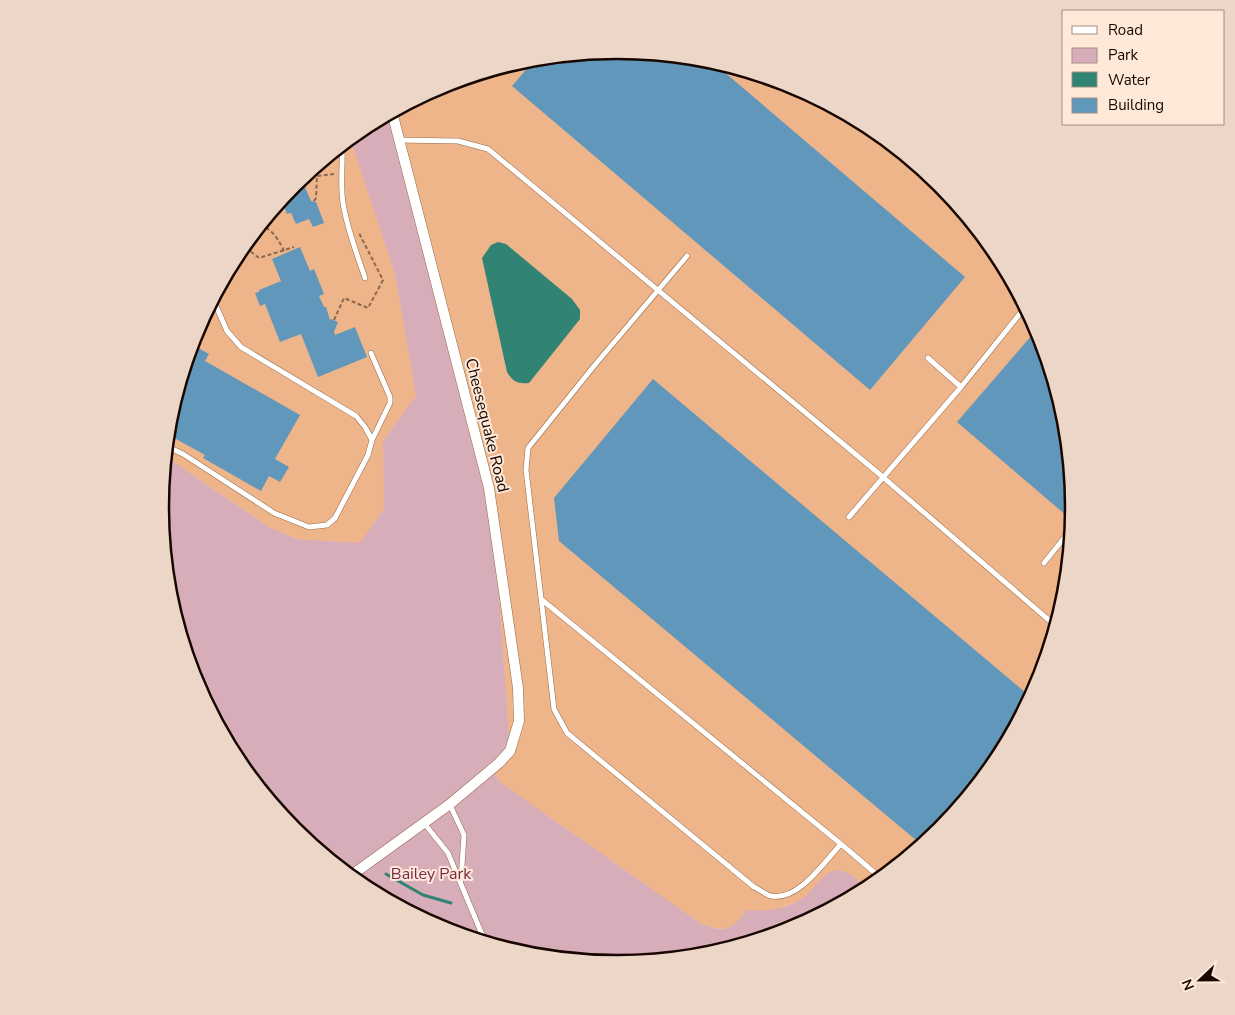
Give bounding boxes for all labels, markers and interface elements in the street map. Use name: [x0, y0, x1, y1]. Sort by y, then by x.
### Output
legend: [1062, 10, 1225, 125]
text: Road: [1108, 20, 1143, 40]
text: Park: [1108, 45, 1138, 65]
text: Water: [1108, 70, 1151, 90]
text: Building: [1108, 95, 1164, 115]
street label: Cheesequake Road: [460, 356, 514, 495]
park label: Bailey Park: [391, 863, 472, 885]
north arrow: [1175, 955, 1225, 1005]
text: N: [1178, 976, 1199, 993]

